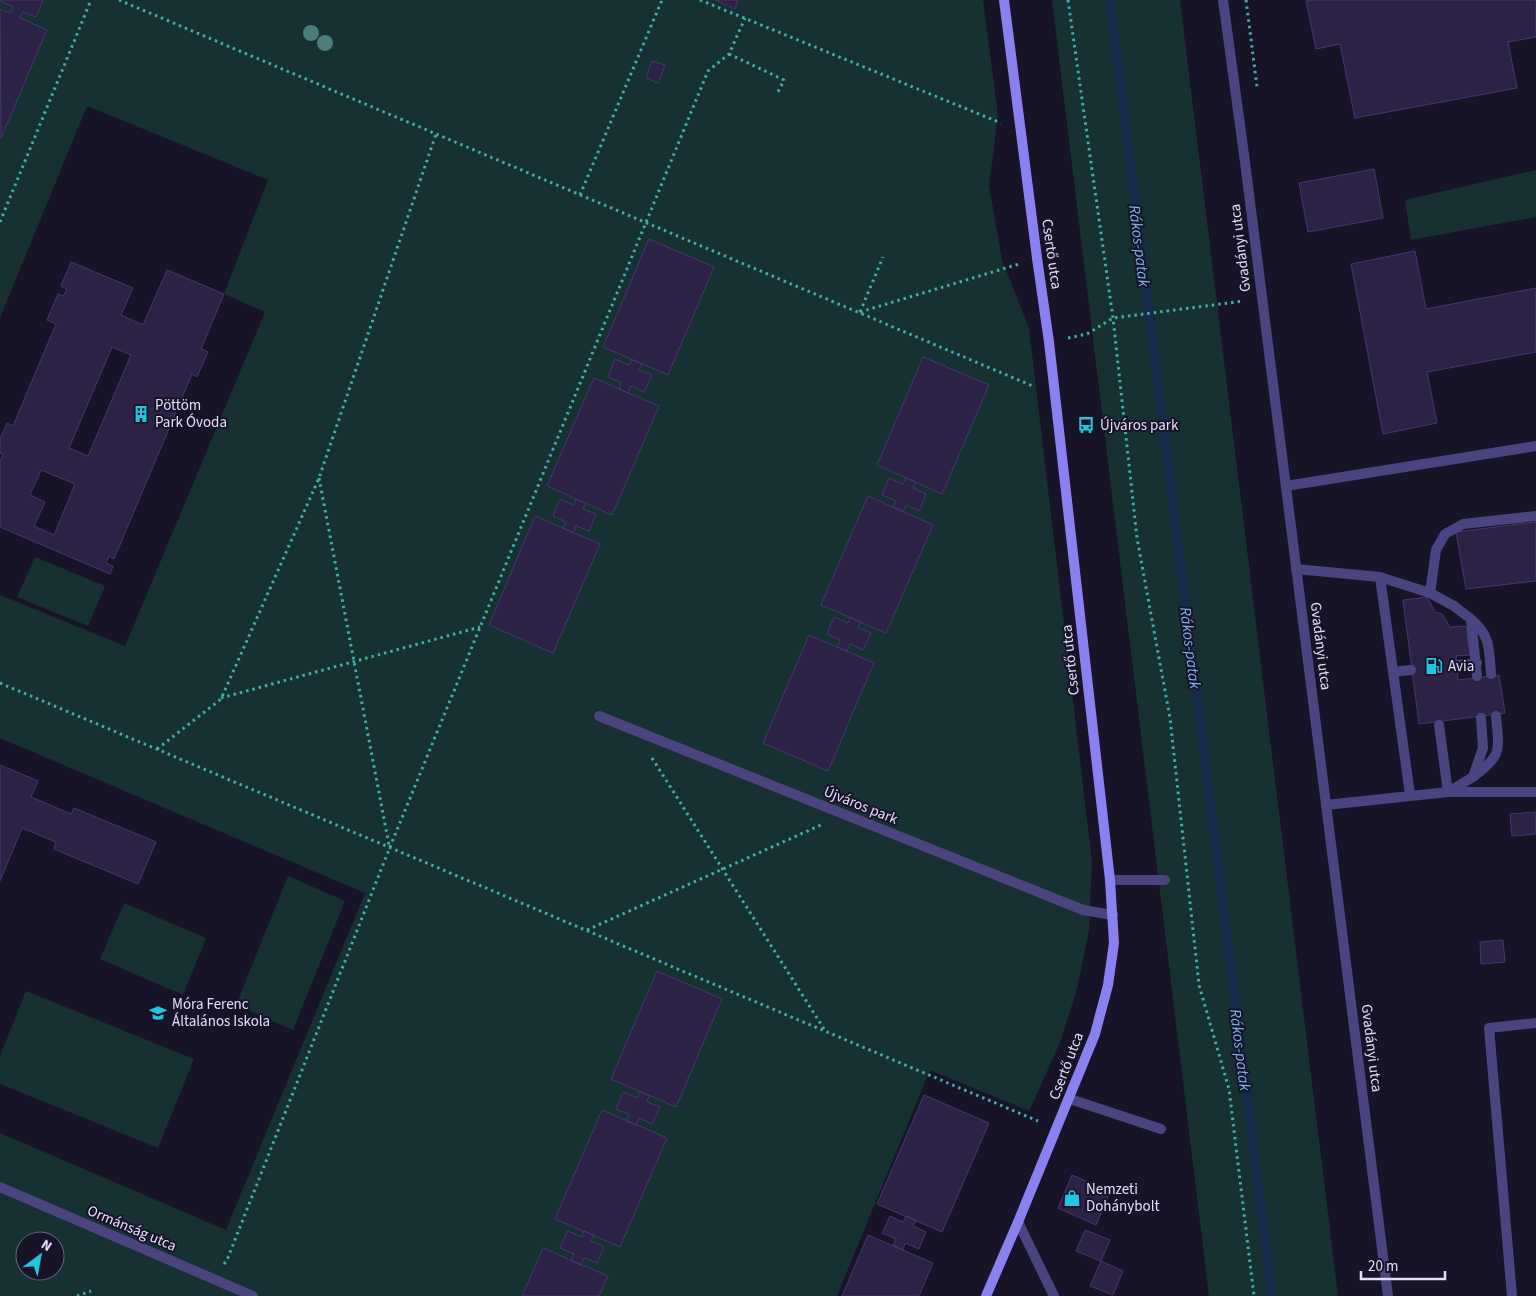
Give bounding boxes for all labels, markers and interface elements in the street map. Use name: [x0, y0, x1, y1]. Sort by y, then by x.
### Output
street label: Gvadányi utca: [1225, 203, 1256, 293]
water label: Rákos-patak: [1123, 204, 1155, 289]
street label: Csertő utca: [1036, 218, 1067, 291]
place label: Pöttöm Park Óvoda: [155, 395, 227, 433]
building icon: Pöttöm Park Óvoda: [131, 404, 151, 424]
bus stop icon: Újváros park: [1076, 415, 1096, 435]
place label: Újváros park: [1100, 415, 1179, 436]
street label: Gvadányi utca: [1305, 601, 1336, 691]
water label: Rákos-patak: [1174, 606, 1206, 691]
street label: Csertő utca: [1056, 624, 1085, 696]
fuel station icon: Avia: [1424, 656, 1444, 676]
place label: Avia: [1448, 656, 1474, 677]
street label: Újváros park: [821, 781, 902, 830]
place label: Móra Ferenc Általános Iskola: [172, 994, 270, 1032]
school or university icon: Móra Ferenc Általános Iskola: [148, 1003, 168, 1023]
street label: Gvadányi utca: [1356, 1003, 1387, 1093]
water label: Rákos-patak: [1224, 1008, 1256, 1093]
street label: Csertő utca: [1044, 1029, 1089, 1103]
place label: Nemzeti Dohánybolt: [1086, 1179, 1160, 1217]
shop icon: Nemzeti Dohánybolt: [1062, 1188, 1082, 1208]
street label: Ormánság utca: [84, 1200, 180, 1257]
north arrow: [15, 1231, 65, 1281]
text: N: [37, 1235, 56, 1257]
scale bar: [1361, 1248, 1445, 1280]
text: 20 m: [1368, 1256, 1398, 1277]

